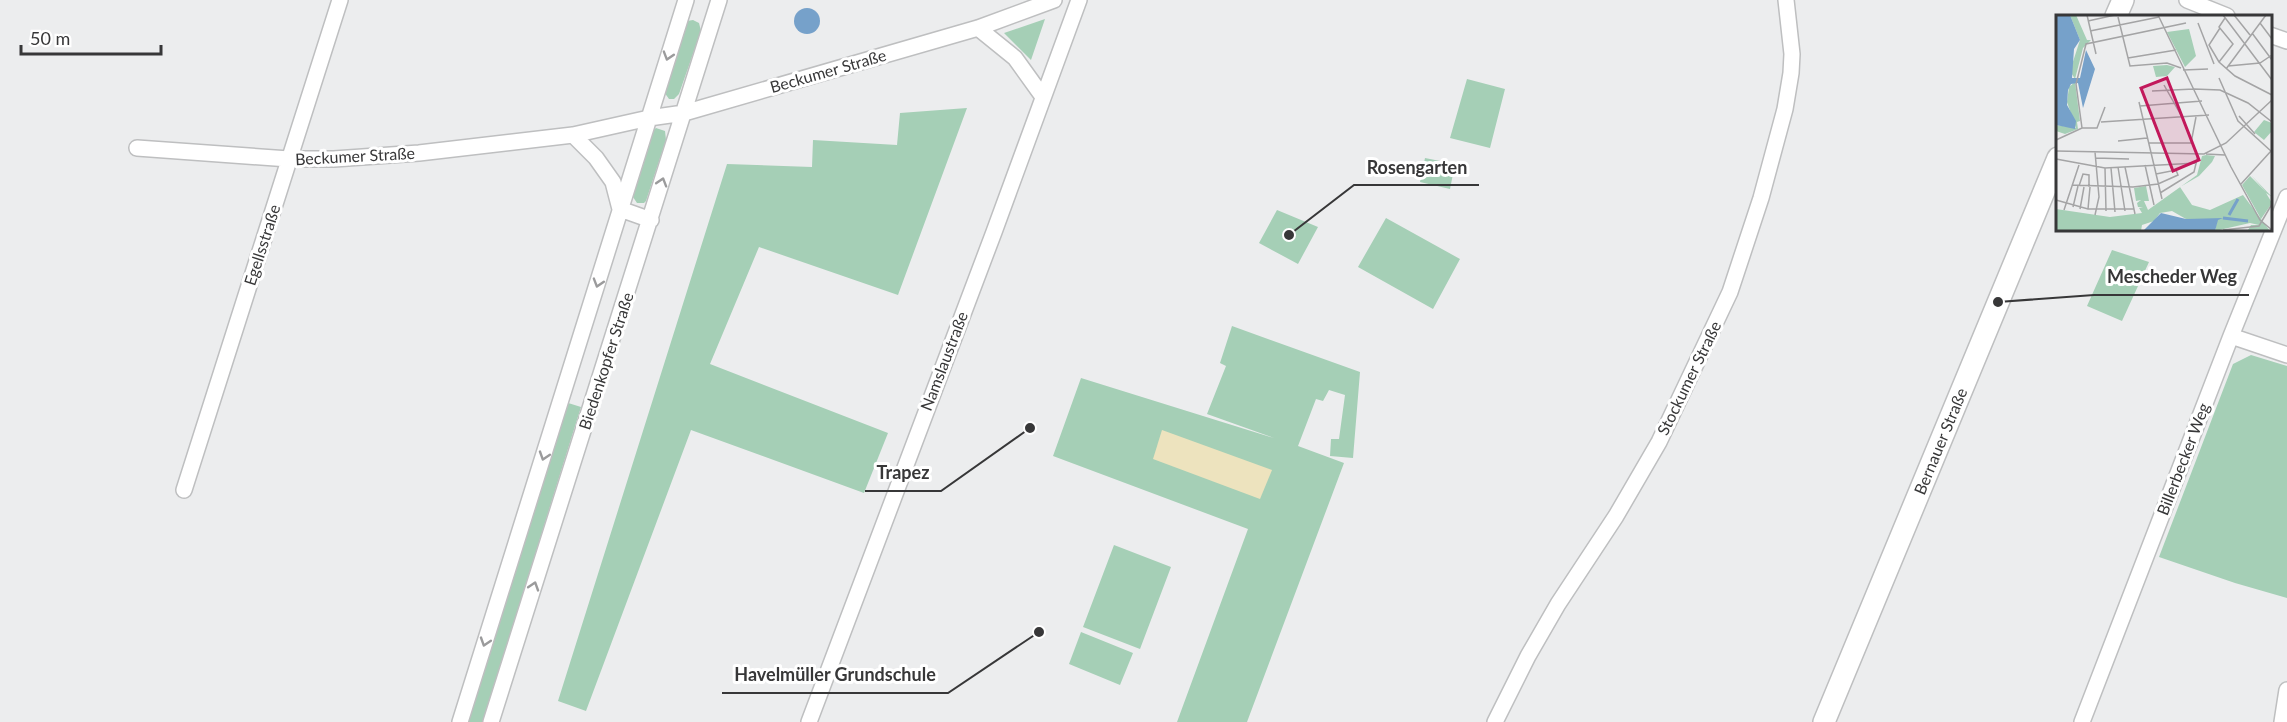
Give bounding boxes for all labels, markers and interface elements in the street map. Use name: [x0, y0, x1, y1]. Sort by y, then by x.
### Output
inset map: [2056, 15, 2272, 231]
scale bar: [21, 18, 160, 56]
text: 50 m: [30, 27, 70, 49]
street label: Beckumer Straße: [768, 45, 888, 96]
one-way arrow: [663, 50, 675, 61]
street label: Beckumer Straße: [295, 143, 415, 168]
callout: Rosengarten: [1354, 149, 1479, 185]
text: Rosengarten: [1367, 156, 1467, 178]
one-way arrow: [655, 177, 667, 188]
street label: Egellsstraße: [239, 202, 284, 288]
callout: Mescheder Weg: [2094, 259, 2249, 295]
text: Mescheder Weg: [2107, 265, 2238, 287]
one-way arrow: [593, 277, 605, 288]
street label: Biedenkopfer Straße: [574, 290, 637, 432]
street label: Namslaustraße: [916, 309, 971, 413]
street label: Stockumer Straße: [1653, 318, 1724, 438]
street label: Bernauer Straße: [1909, 385, 1971, 497]
street label: Billerbecker Weg: [2152, 400, 2213, 518]
one-way arrow: [539, 450, 551, 461]
callout: Trapez: [865, 455, 941, 491]
text: Trapez: [877, 461, 929, 483]
one-way arrow: [527, 581, 539, 592]
one-way arrow: [480, 636, 492, 647]
callout: Havelmüller Grundschule: [722, 657, 948, 693]
text: Havelmüller Grundschule: [734, 663, 936, 685]

